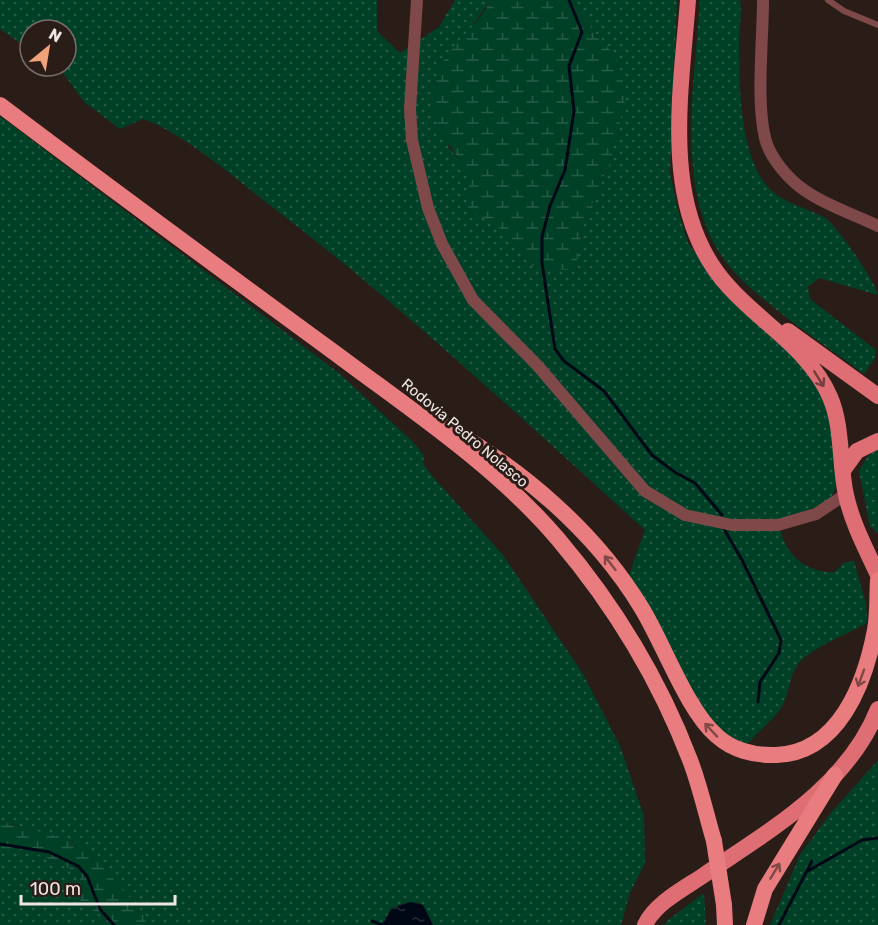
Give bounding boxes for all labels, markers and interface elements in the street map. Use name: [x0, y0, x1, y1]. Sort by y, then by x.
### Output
north arrow: [18, 18, 78, 78]
text: N: [46, 24, 65, 47]
one-way arrow: [814, 370, 826, 387]
street label: Rodovia Pedro Nolasco: [398, 375, 532, 491]
one-way arrow: [604, 556, 617, 572]
one-way arrow: [854, 668, 865, 687]
one-way arrow: [704, 722, 718, 737]
one-way arrow: [770, 863, 782, 880]
scale bar: [21, 868, 176, 906]
text: 100 m: [30, 878, 81, 900]

